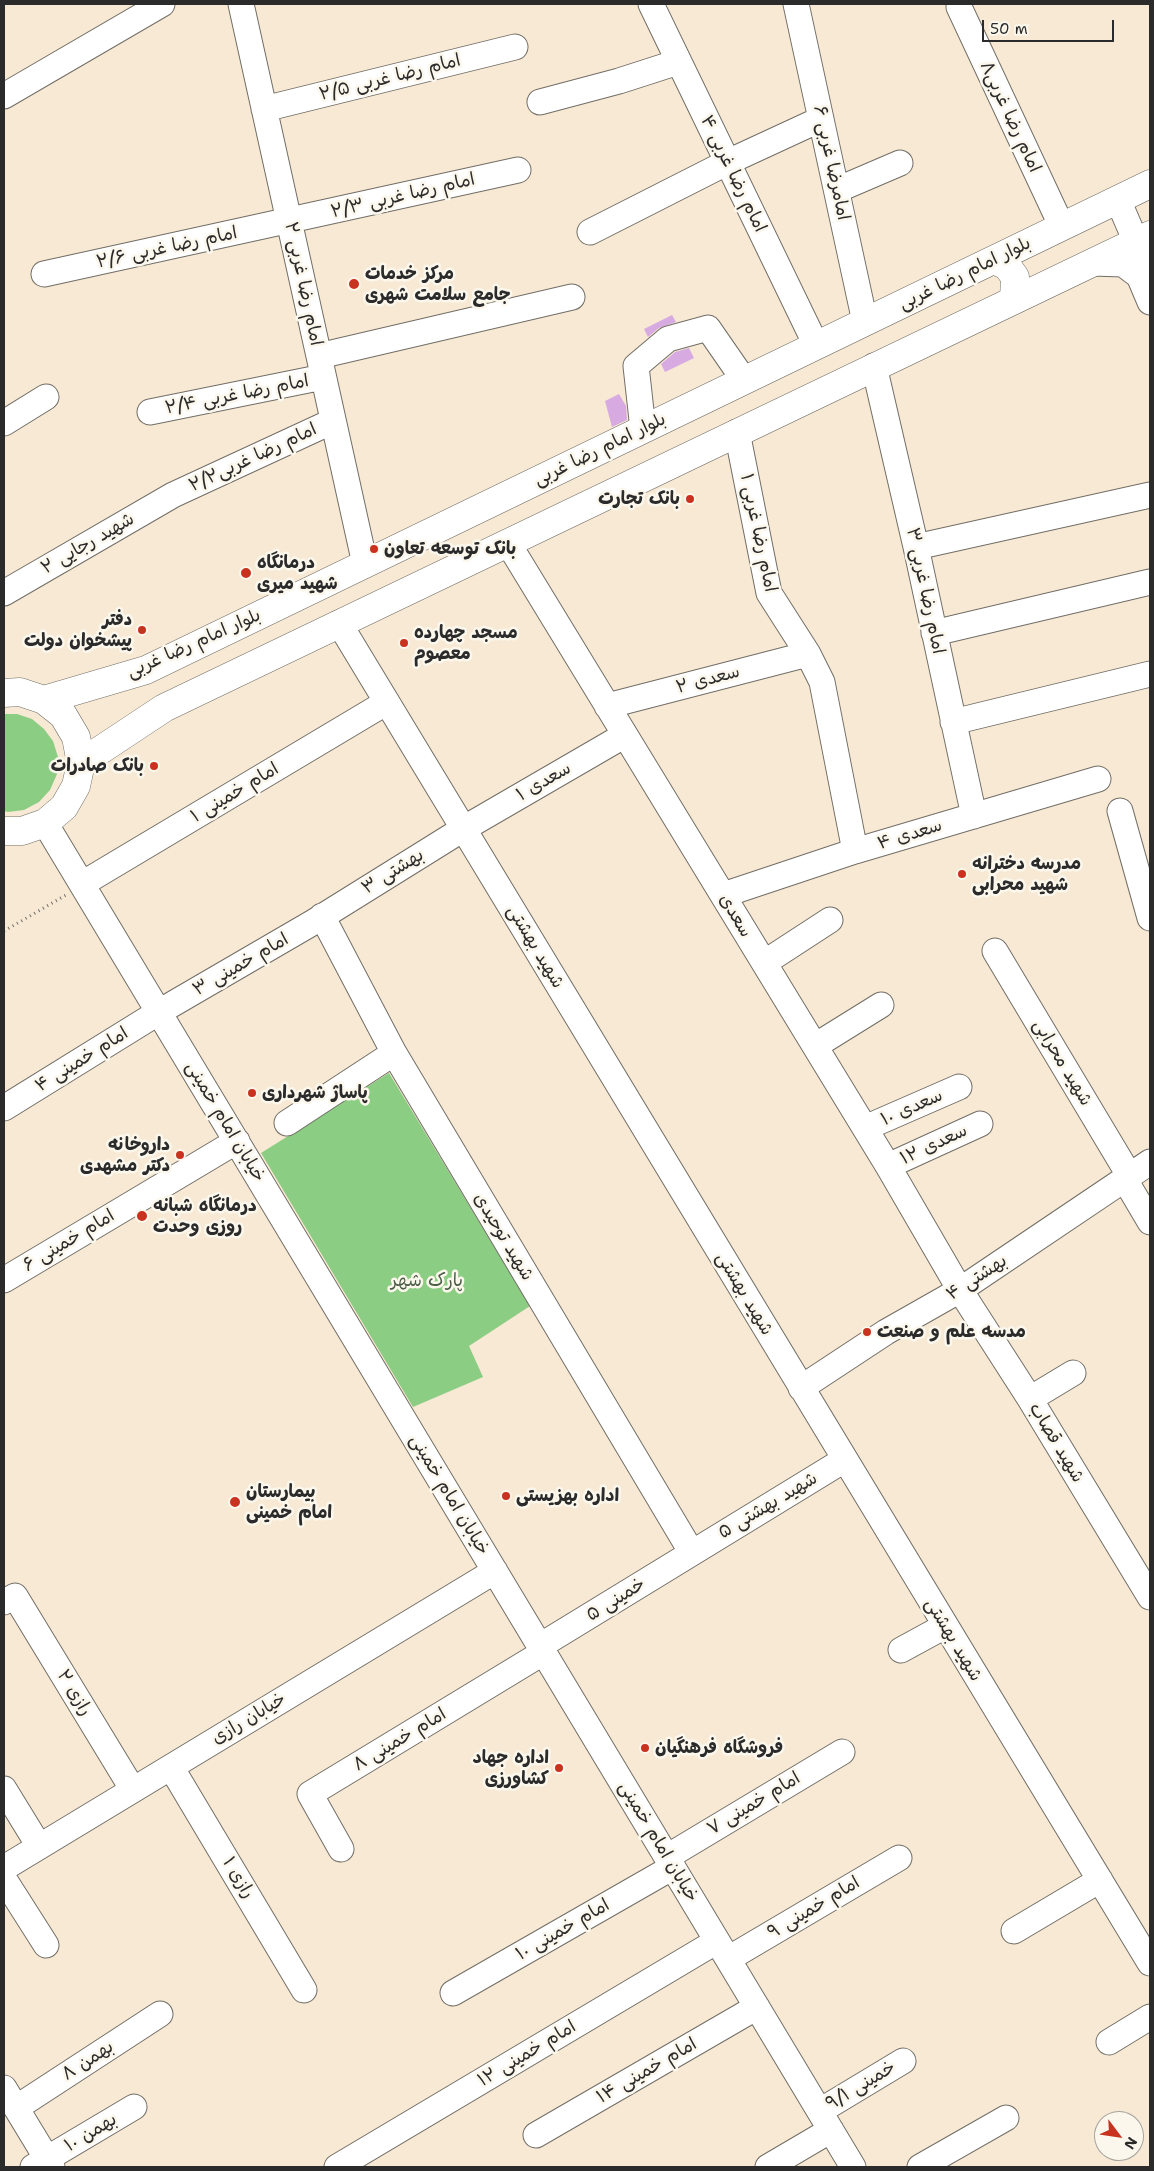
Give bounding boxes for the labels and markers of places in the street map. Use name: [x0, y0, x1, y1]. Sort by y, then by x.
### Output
place label: مرکز خدمات جامع سلامت شهری: [365, 263, 511, 306]
marker: مرکز خدمات جامع سلامت شهری: [347, 277, 361, 291]
place label: بانک تجارت: [598, 488, 680, 510]
marker: بانک تجارت: [684, 493, 696, 505]
place label: بانک توسعه تعاون: [384, 538, 516, 560]
marker: بانک توسعه تعاون: [368, 543, 380, 555]
place label: درمانگاه شهید میری: [257, 552, 338, 594]
marker: درمانگاه شهید میری: [239, 566, 253, 580]
place label: دفتر پیشخوان دولت: [24, 609, 132, 652]
place label: مسجد چهارده معصوم: [414, 622, 518, 664]
marker: دفتر پیشخوان دولت: [136, 624, 148, 636]
marker: مسجد چهارده معصوم: [398, 637, 410, 649]
place label: بانک صادرات: [51, 755, 144, 777]
marker: بانک صادرات: [148, 760, 160, 772]
place label: مدرسه دخترانه شهید محرابی: [972, 853, 1081, 896]
marker: مدرسه دخترانه شهید محرابی: [956, 868, 968, 880]
place label: پاساژ شهرداری: [262, 1082, 368, 1104]
marker: پاساژ شهرداری: [246, 1087, 258, 1099]
place label: داروخانه دکتر مشهدی: [80, 1134, 170, 1176]
marker: داروخانه دکتر مشهدی: [174, 1149, 186, 1161]
place label: درمانگاه شبانه روزی وحدت: [153, 1195, 257, 1238]
marker: درمانگاه شبانه روزی وحدت: [135, 1209, 149, 1223]
place label: مدسه علم و صنعت: [877, 1321, 1026, 1343]
marker: مدسه علم و صنعت: [861, 1326, 873, 1338]
place label: بیمارستان امام خمینی: [246, 1481, 332, 1524]
place label: اداره بهزیستی: [516, 1485, 619, 1507]
marker: اداره بهزیستی: [500, 1490, 512, 1502]
marker: بیمارستان امام خمینی: [228, 1495, 242, 1509]
place label: فروشگاه فرهنگیان: [655, 1737, 783, 1759]
marker: فروشگاه فرهنگیان: [639, 1742, 651, 1754]
place label: اداره جهاد کشاورزی: [473, 1747, 549, 1790]
marker: اداره جهاد کشاورزی: [553, 1762, 565, 1774]

